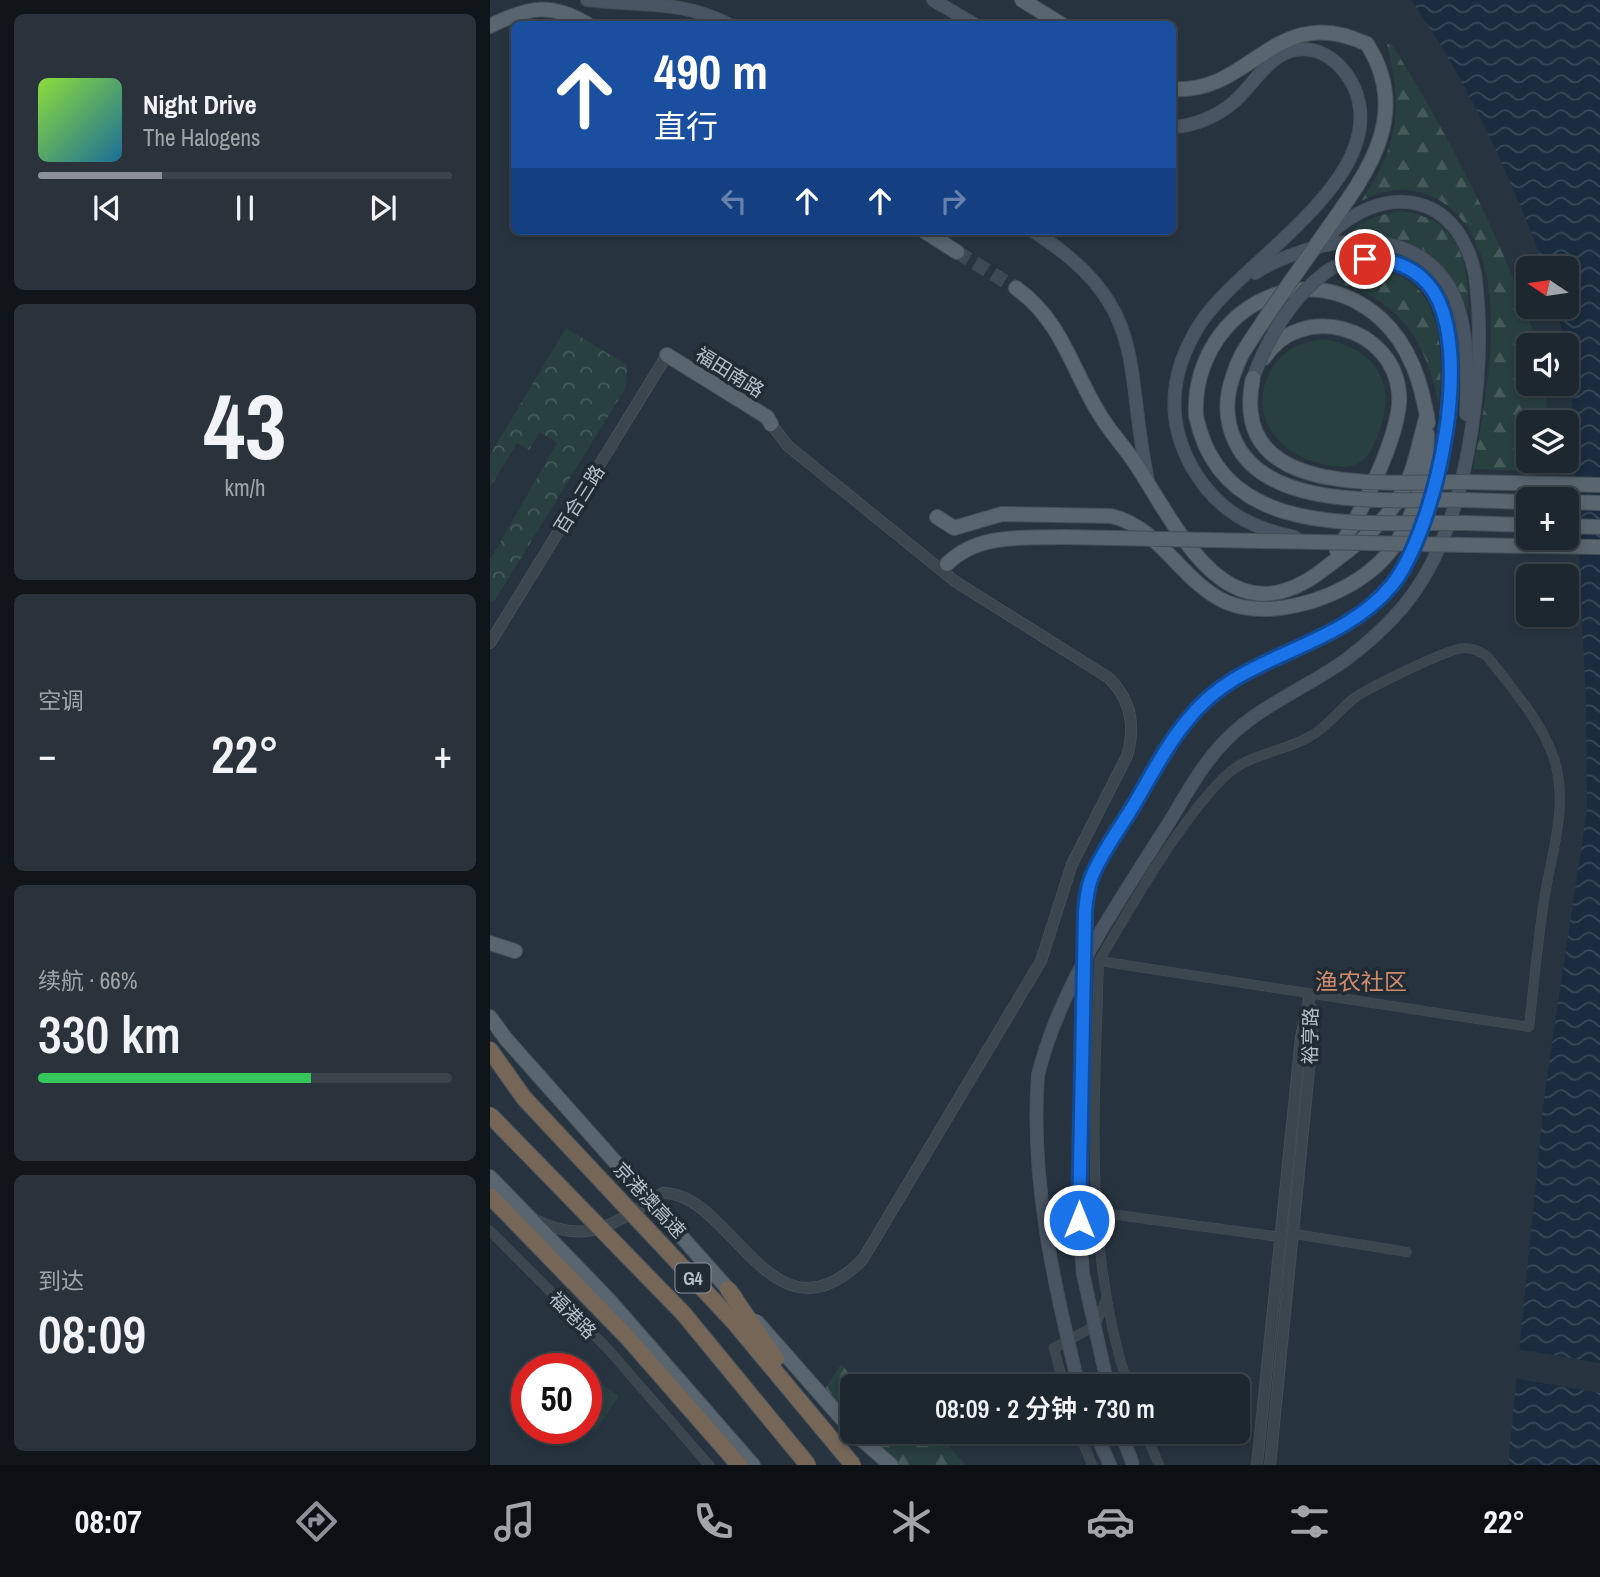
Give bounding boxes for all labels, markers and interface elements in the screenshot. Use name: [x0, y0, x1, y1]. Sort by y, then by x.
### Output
text: 490 m: [654, 38, 768, 104]
icon: ahead: [539, 49, 630, 140]
text: Night Drive: [143, 87, 257, 122]
text: 直行: [654, 105, 718, 148]
text: The Halogens: [143, 122, 260, 153]
icon: left: [715, 182, 753, 220]
icon: ahead: [788, 182, 826, 220]
icon: ahead: [861, 182, 899, 220]
icon: right: [934, 182, 972, 220]
icon: previous: [88, 189, 126, 227]
icon: pause: [226, 189, 264, 227]
icon: next: [364, 189, 402, 227]
pin: [1335, 229, 1395, 289]
icon: arrive: [1346, 240, 1384, 278]
north arrow: [1516, 256, 1578, 318]
map controls: [1516, 256, 1579, 627]
button: sound: [1516, 333, 1579, 396]
street label: 福田南路: [691, 341, 769, 403]
text: 43: [204, 365, 287, 487]
button: layers: [1516, 410, 1579, 473]
street label: 百合三路: [548, 460, 610, 538]
text: km/h: [225, 472, 265, 503]
button: +: [1516, 487, 1579, 550]
button: −: [1516, 564, 1579, 627]
text: 空调: [38, 685, 84, 716]
text: 22°: [211, 719, 279, 789]
text: −: [38, 729, 56, 780]
text: +: [434, 729, 452, 780]
text: 续航 · 66%: [38, 965, 137, 996]
district label: 渔农社区: [1315, 966, 1407, 997]
text: 330 km: [38, 999, 181, 1069]
street label: 裕亨路: [1297, 1007, 1323, 1065]
street label: 京港澳高速: [608, 1156, 692, 1244]
position arrow: [1042, 1183, 1116, 1257]
road number: G4: [676, 1264, 710, 1293]
text: 到达: [38, 1265, 84, 1296]
street label: 福港路: [544, 1286, 602, 1344]
text: 08:09: [38, 1299, 146, 1369]
speed limit sign: 50: [511, 1353, 602, 1444]
text: 08:09 · 2 分钟 · 730 m: [935, 1391, 1155, 1426]
icon: directions: [292, 1497, 341, 1546]
icon: music: [490, 1497, 539, 1546]
icon: phone: [689, 1497, 738, 1546]
icon: climate: [887, 1497, 936, 1546]
icon: car: [1086, 1497, 1135, 1546]
icon: filters: [1285, 1497, 1334, 1546]
text: 08:07: [75, 1500, 142, 1543]
text: 22°: [1483, 1500, 1525, 1543]

